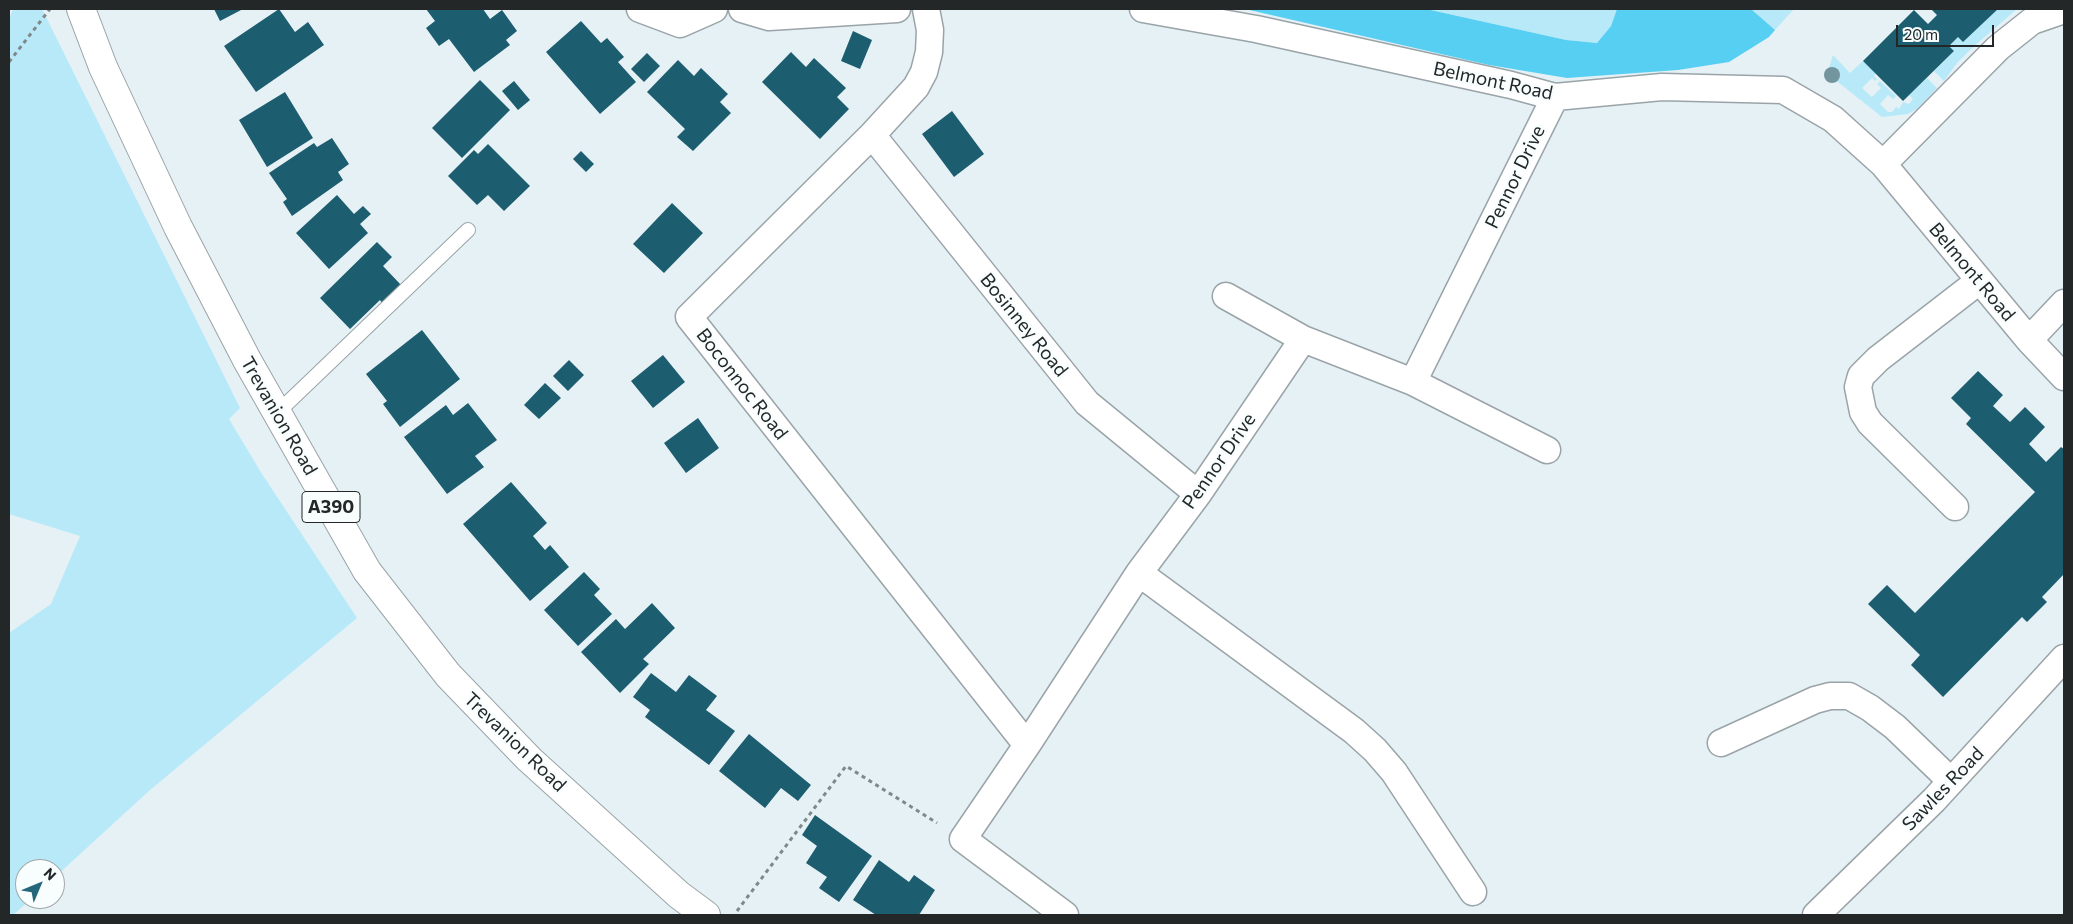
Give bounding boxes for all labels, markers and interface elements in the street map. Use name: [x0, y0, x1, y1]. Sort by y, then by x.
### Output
scale bar: [1898, 15, 1996, 47]
text: 20 m: [1904, 25, 1938, 43]
street label: Belmont Road: [1431, 57, 1555, 105]
street label: Pennor Drive: [1480, 122, 1550, 232]
street label: Belmont Road: [1924, 218, 2020, 326]
street label: Bosinney Road: [975, 269, 1073, 381]
street label: Boconnoc Road: [691, 324, 793, 444]
street label: Trevanion Road: [236, 353, 322, 479]
street label: Pennor Drive: [1178, 409, 1260, 513]
road number: A390: [302, 492, 360, 522]
street label: Trevanion Road: [459, 688, 571, 796]
street label: Sawles Road: [1897, 742, 1989, 836]
north arrow: [15, 859, 65, 909]
text: N: [41, 864, 60, 883]

